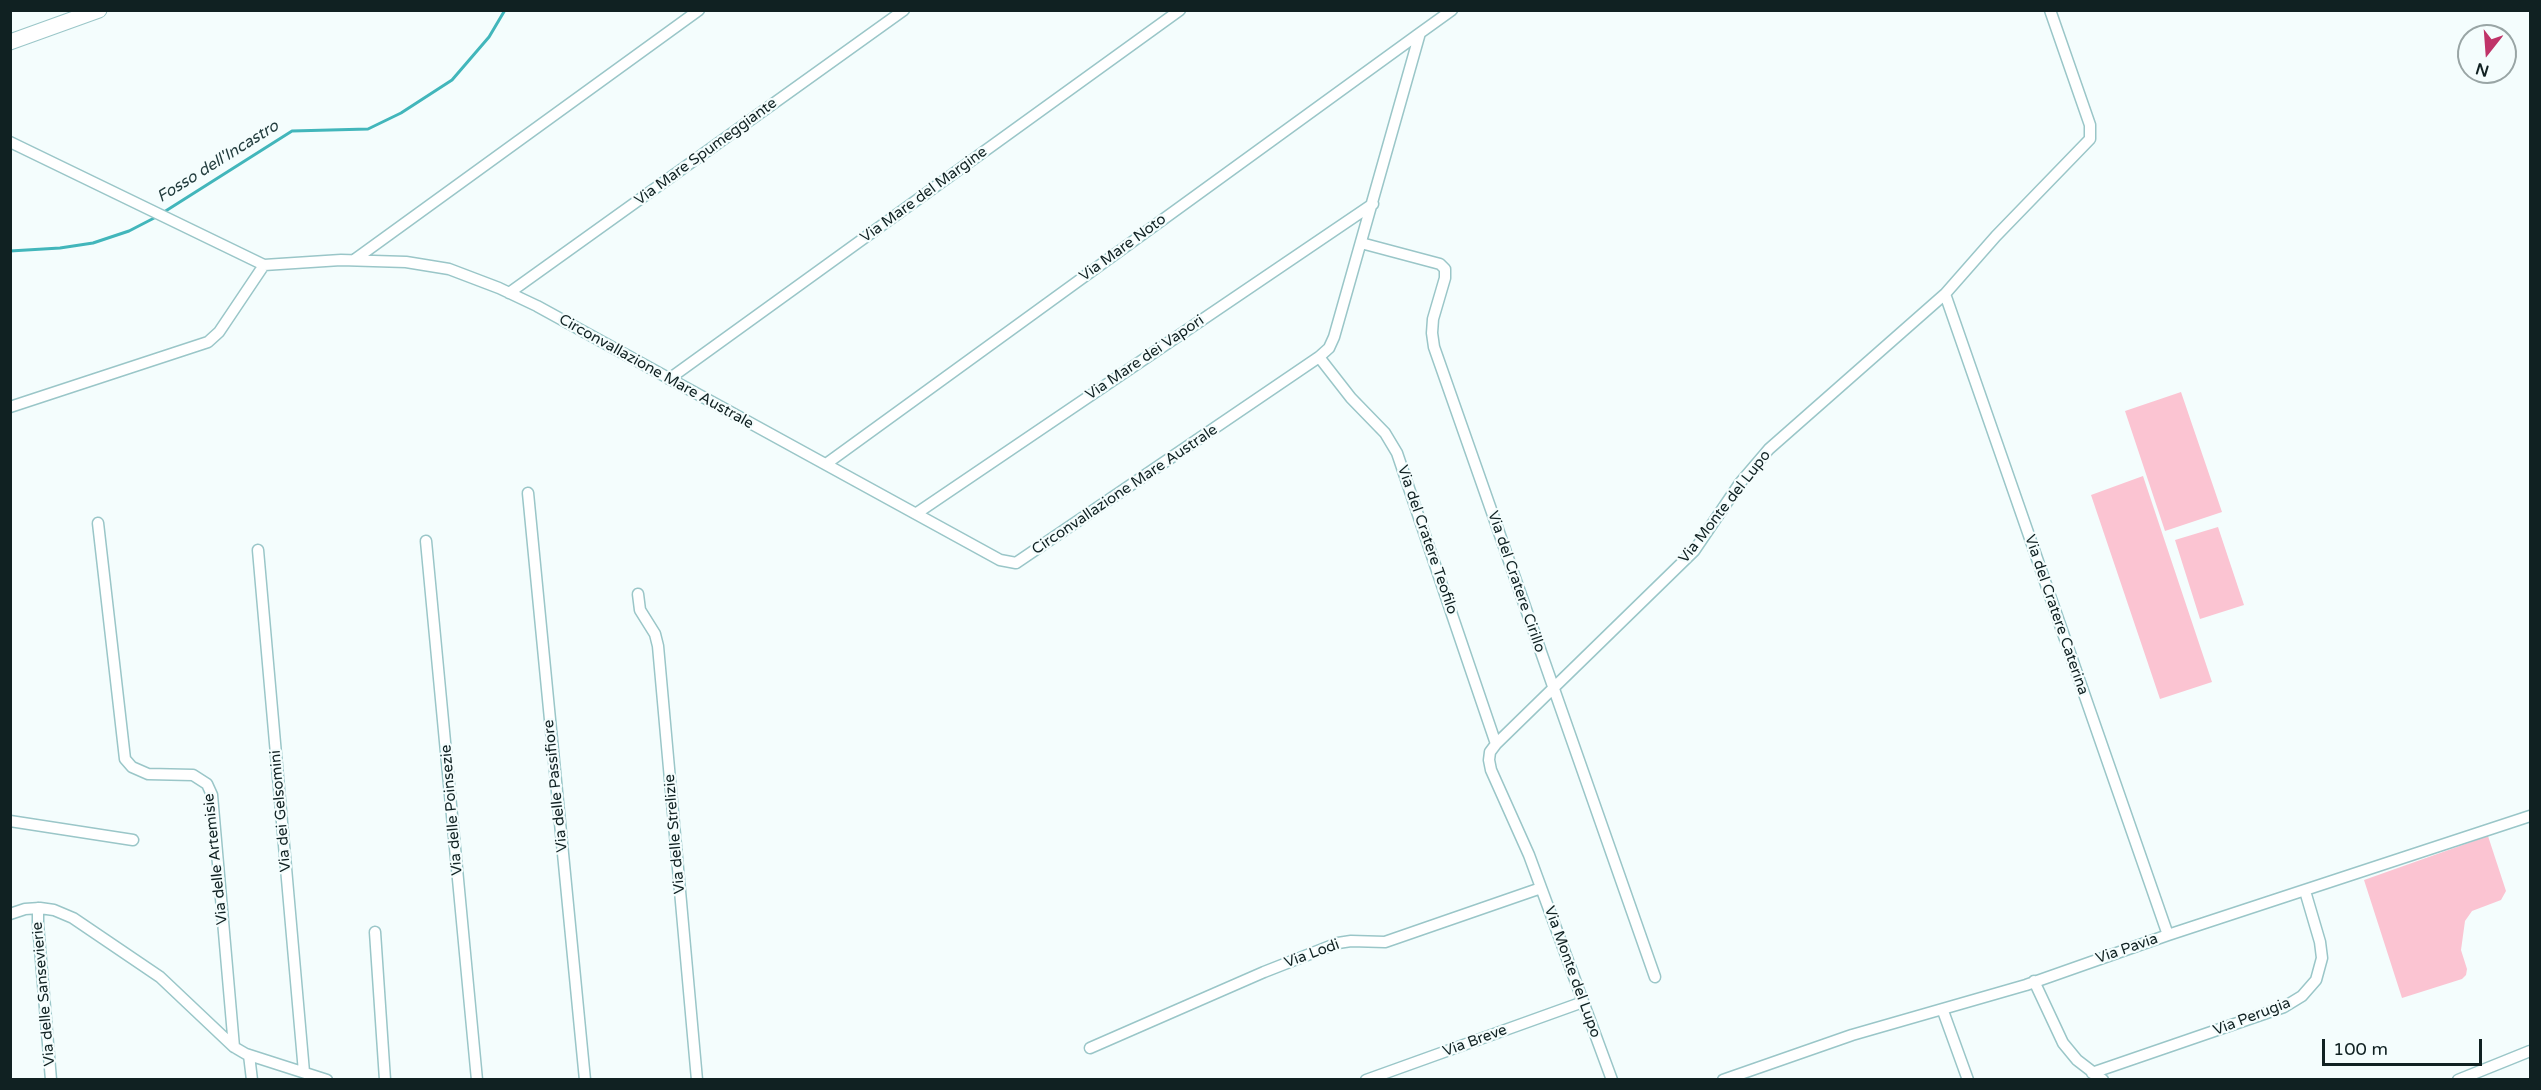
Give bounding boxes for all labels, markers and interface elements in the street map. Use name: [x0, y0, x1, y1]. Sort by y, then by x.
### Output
north arrow: [2457, 24, 2517, 84]
text: N: [2473, 58, 2491, 81]
street label: Via Mare Spumeggiante: [631, 94, 781, 210]
water label: Fosso dell'Incastro: [154, 117, 282, 207]
street label: Via Mare del Margine: [857, 143, 991, 247]
street label: Via Mare Noto: [1076, 211, 1170, 285]
street label: Circonvallazione Mare Australe: [555, 311, 757, 433]
street label: Via Mare dei Vapori: [1082, 312, 1208, 404]
street label: Circonvallazione Mare Australe: [1029, 421, 1221, 559]
street label: Via Monte del Lupo: [1675, 447, 1775, 567]
street label: Via del Cratere Teofilo: [1393, 463, 1461, 617]
street label: Via del Cratere Cirillo: [1483, 509, 1549, 655]
street label: Via del Cratere Caterina: [2020, 533, 2092, 697]
street label: Via delle Passifiore: [540, 719, 572, 853]
street label: Via delle Poinsezie: [437, 744, 467, 876]
street label: Via dei Gelsomini: [267, 749, 295, 873]
street label: Via delle Strelizie: [661, 773, 689, 895]
street label: Via delle Artemisie: [200, 792, 232, 926]
street label: Via Monte del Lupo: [1540, 904, 1604, 1040]
street label: Via delle Sansevierie: [29, 921, 59, 1067]
street label: Via Pavia: [2094, 930, 2160, 968]
street label: Via Lodi: [1282, 936, 1342, 972]
street label: Via Perugia: [2211, 994, 2293, 1040]
street label: Via Breve: [1440, 1021, 1510, 1061]
scale bar: [2325, 1027, 2486, 1065]
text: 100 m: [2333, 1038, 2388, 1060]

